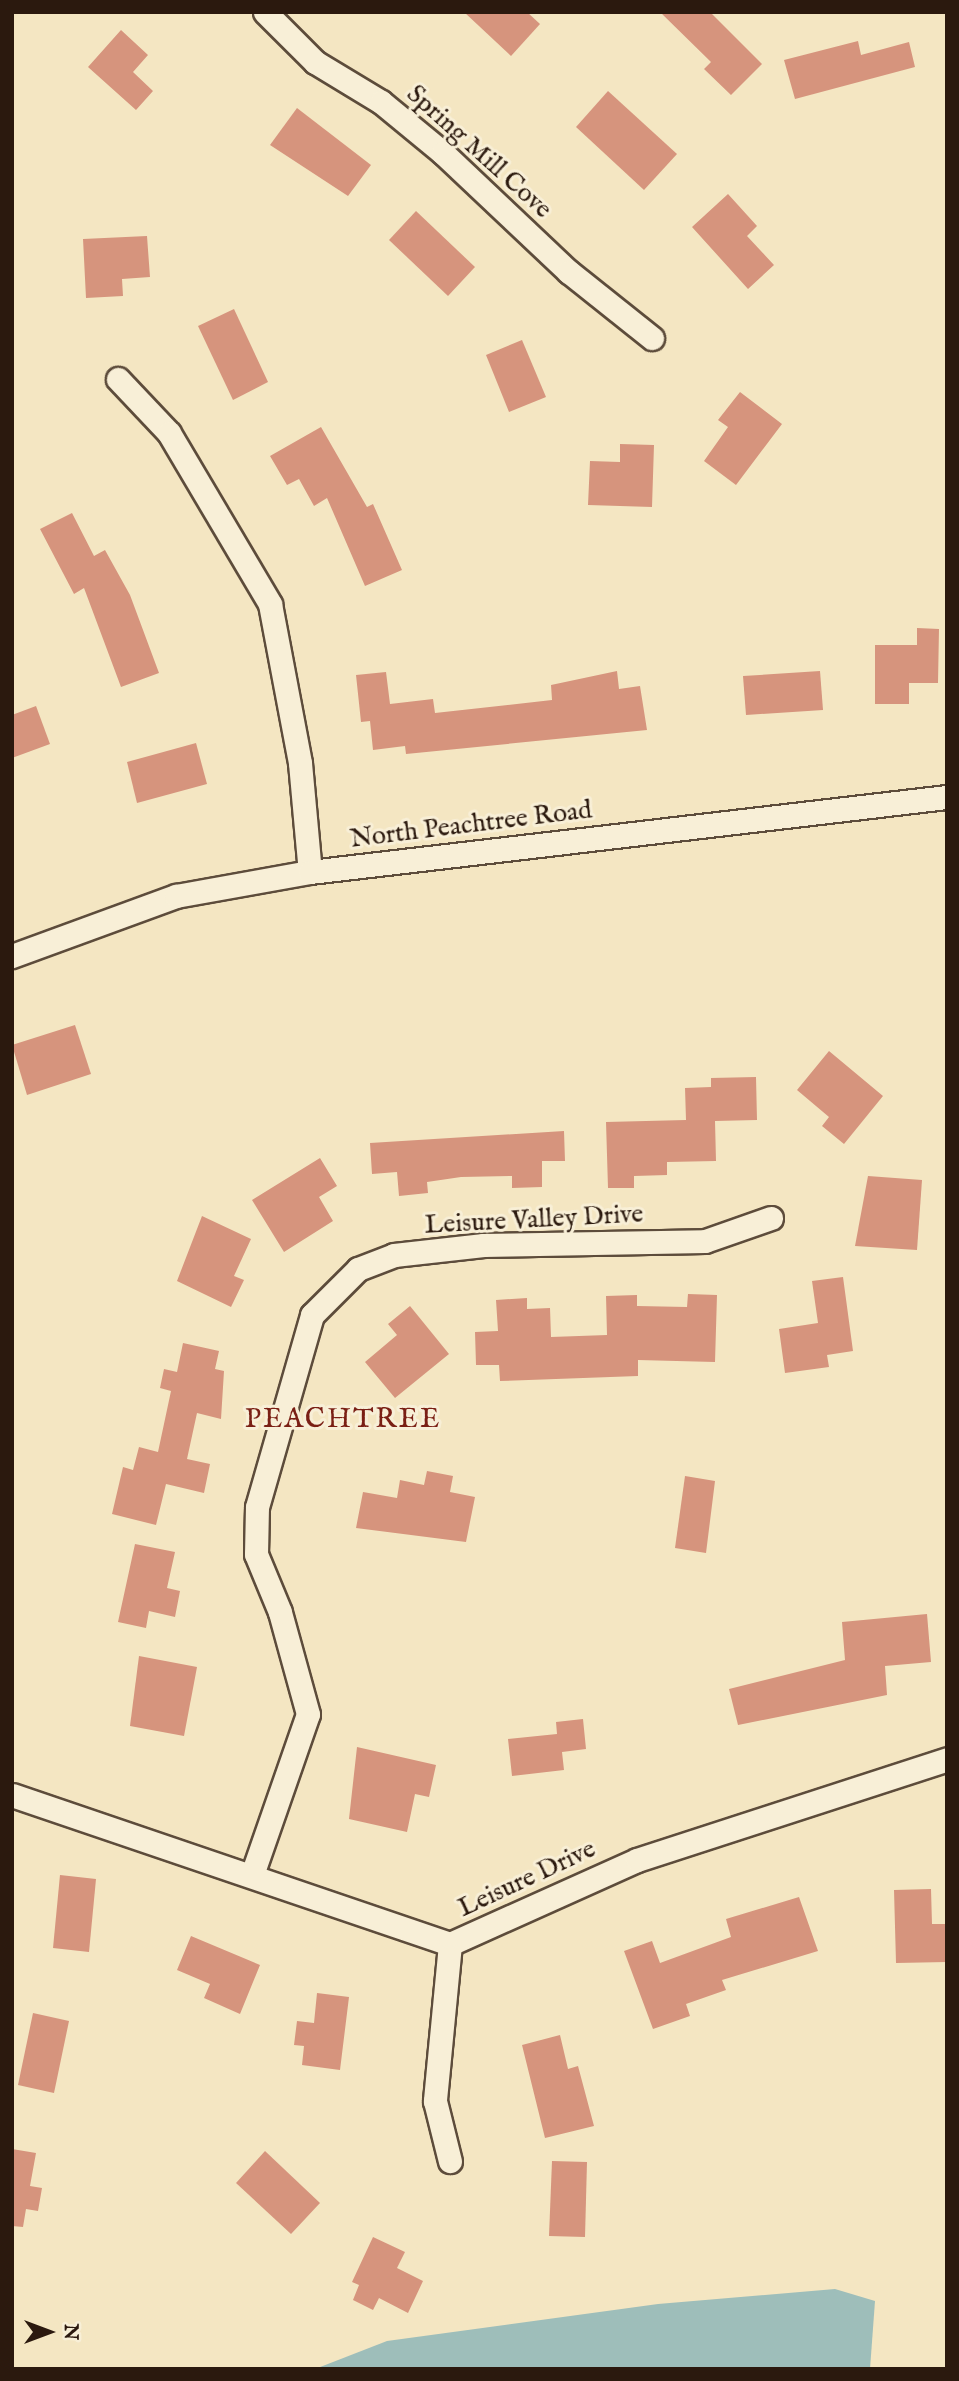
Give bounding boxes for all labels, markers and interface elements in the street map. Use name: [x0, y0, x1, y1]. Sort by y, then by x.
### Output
street label: Spring Mill Cove: [400, 79, 558, 225]
street label: North Peachtree Road: [348, 795, 594, 855]
street label: Leisure Valley Drive: [424, 1199, 644, 1241]
district label: PEACHTREE: [246, 1403, 440, 1437]
street label: Leisure Drive: [453, 1834, 601, 1924]
north arrow: [14, 2297, 84, 2367]
text: N: [58, 2324, 82, 2340]

